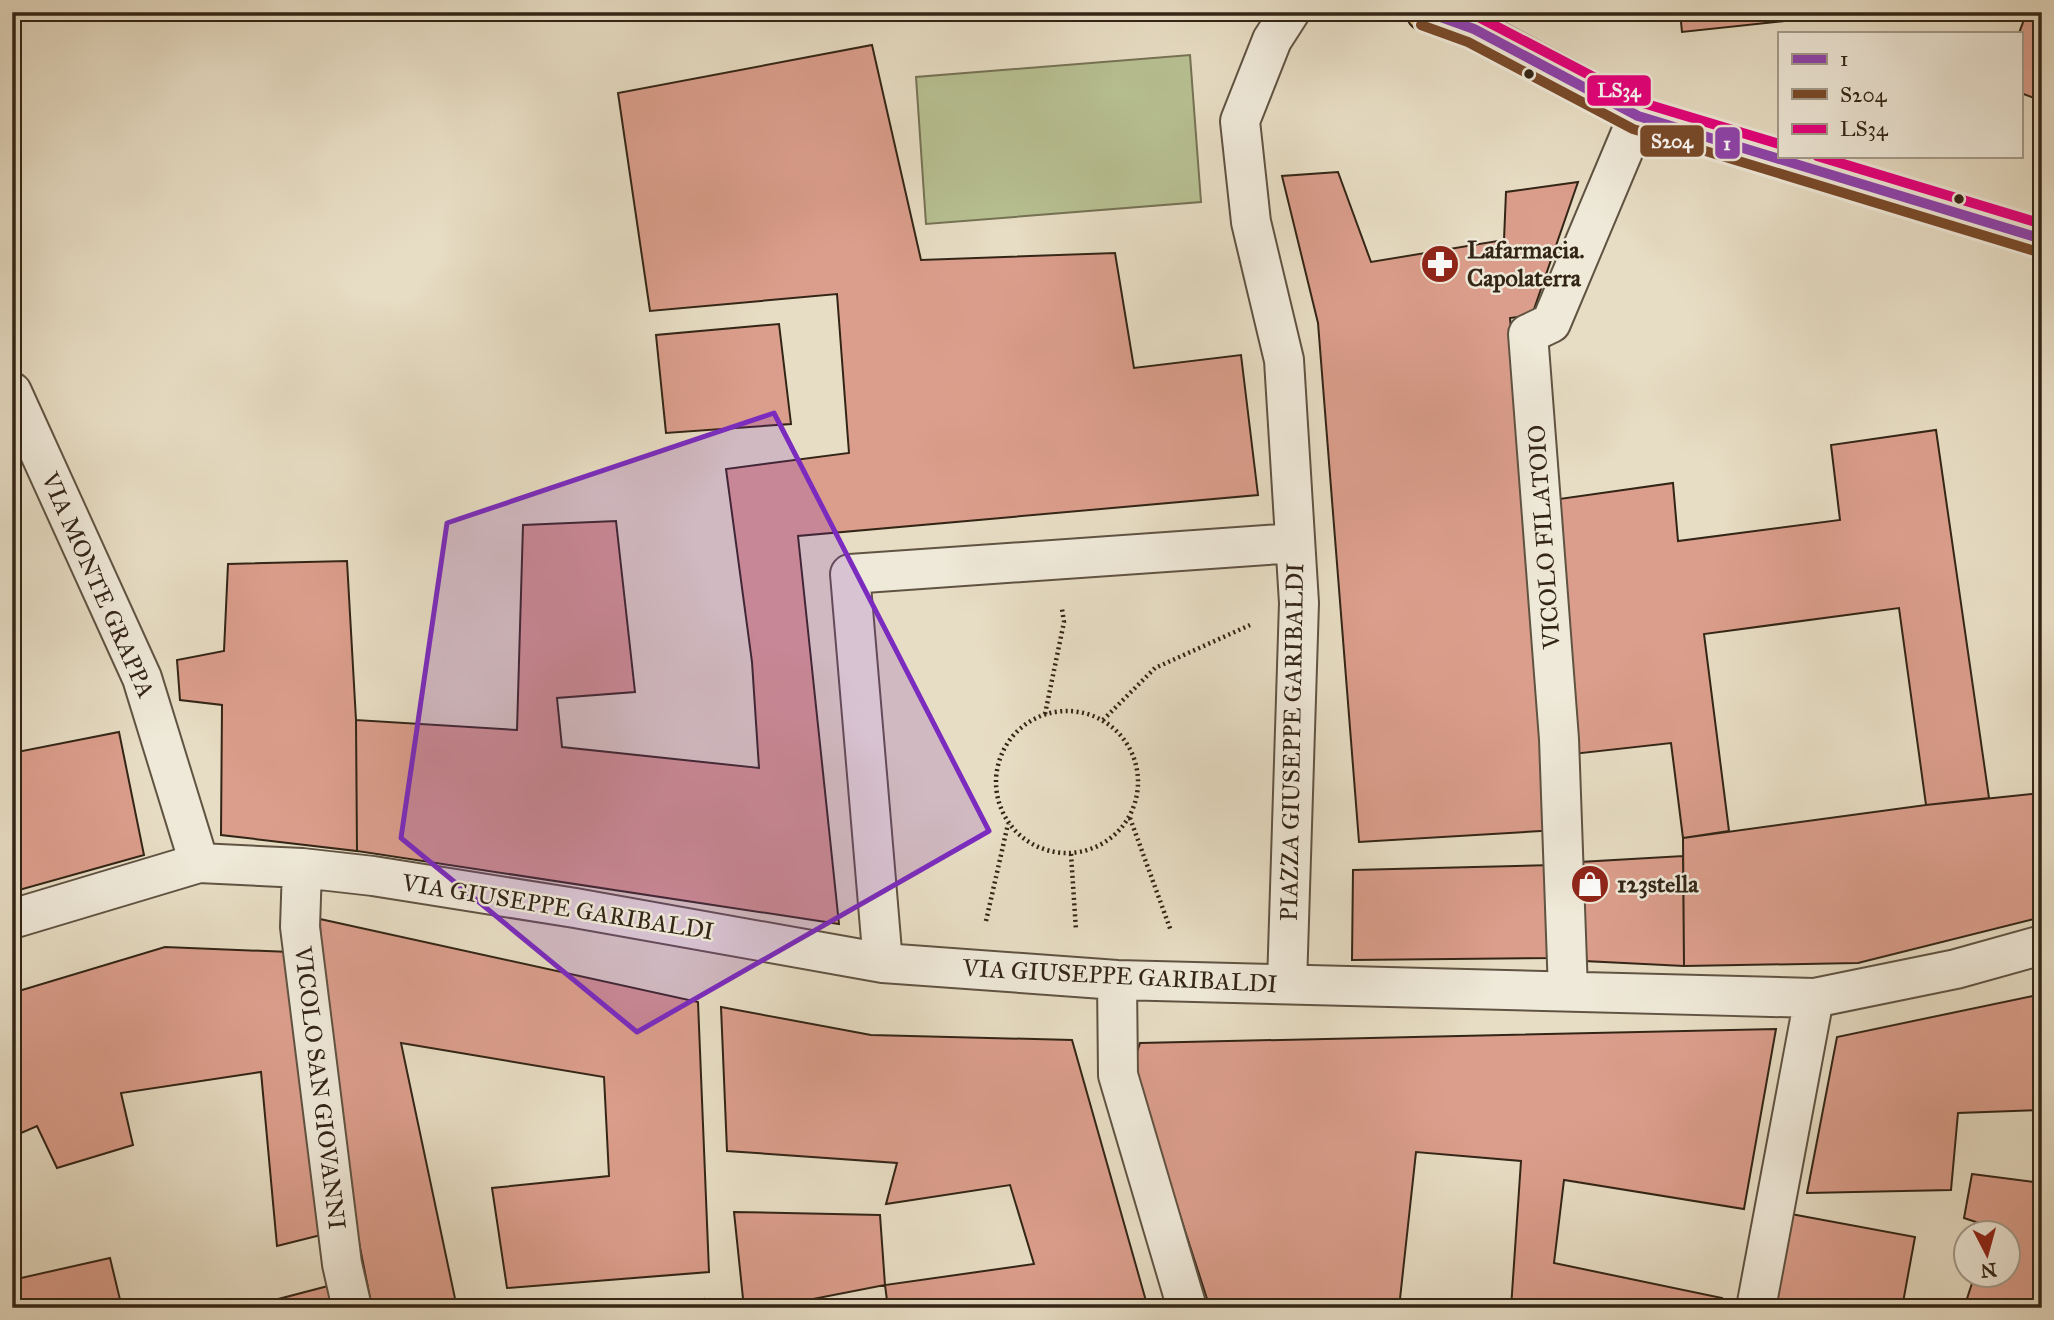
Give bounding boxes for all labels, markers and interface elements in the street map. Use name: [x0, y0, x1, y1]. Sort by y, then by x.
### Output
legend: [1778, 32, 2022, 158]
text: 1: [1840, 46, 1848, 72]
unlabelled marker: [1522, 67, 1536, 81]
line badge: LS34: [1586, 74, 1652, 107]
text: LS34: [1597, 79, 1642, 103]
text: S204: [1840, 82, 1888, 108]
text: LS34: [1840, 116, 1889, 142]
line badge: S204: [1639, 124, 1705, 158]
line badge: 1: [1714, 126, 1741, 160]
text: S204: [1651, 130, 1694, 154]
text: 1: [1723, 132, 1731, 155]
unlabelled marker: [1952, 192, 1966, 206]
place label: Lafarmacia. Capolaterra: [1467, 235, 1585, 293]
pharmacy icon: Lafarmacia. Capolaterra: [1419, 243, 1461, 285]
street label: VICOLO FILATOIO: [1521, 424, 1567, 651]
street label: VIA MONTE GRAPPA: [34, 467, 161, 702]
street label: PIAZZA GIUSEPPE GARIBALDI: [1274, 563, 1310, 921]
shop icon: 123stella: [1569, 863, 1611, 905]
street label: VIA GIUSEPPE GARIBALDI: [399, 867, 716, 946]
place label: 123stella: [1617, 869, 1699, 899]
street label: VICOLO SAN GIOVANNI: [288, 944, 352, 1231]
street label: VIA GIUSEPPE GARIBALDI: [961, 953, 1278, 999]
north arrow: [1952, 1218, 2022, 1288]
text: N: [1980, 1258, 1998, 1283]

